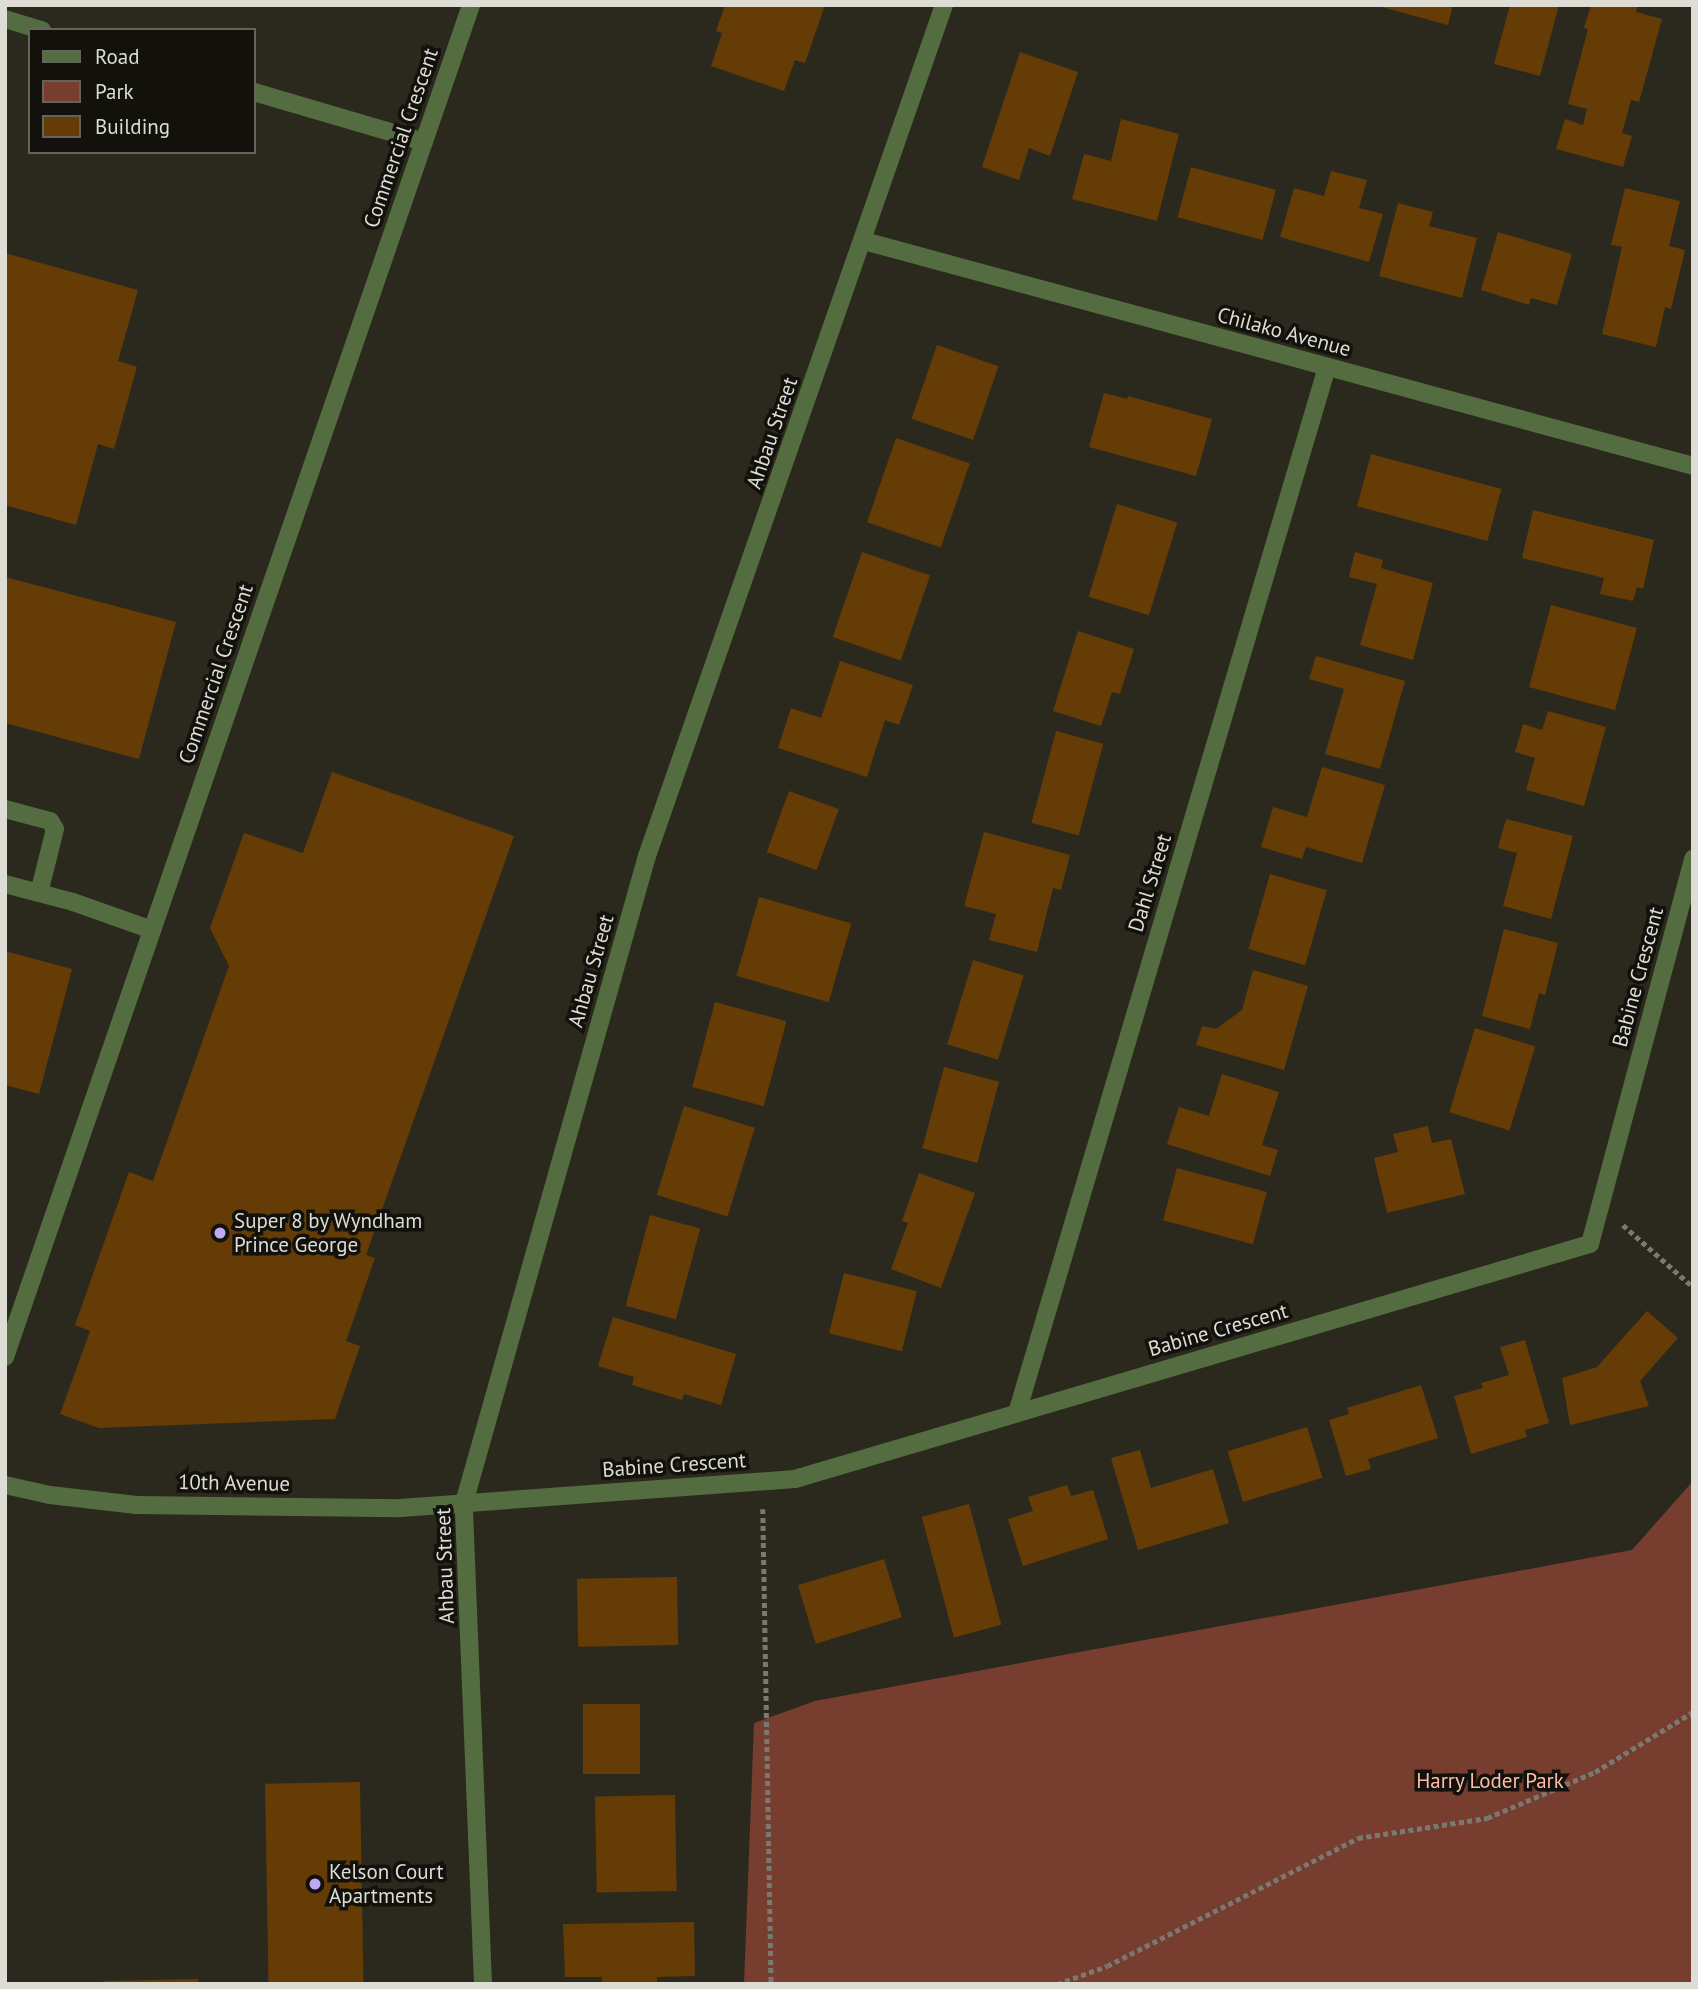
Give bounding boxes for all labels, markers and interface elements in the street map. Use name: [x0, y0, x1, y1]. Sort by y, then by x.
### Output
legend: [28, 28, 256, 154]
text: Road: [95, 43, 139, 70]
street label: Commercial Crescent: [358, 45, 444, 231]
text: Park: [95, 78, 134, 105]
text: Building: [95, 113, 170, 140]
street label: Chilako Avenue: [1214, 302, 1354, 362]
street label: Ahbau Street: [741, 374, 803, 492]
street label: Commercial Crescent: [173, 581, 259, 767]
street label: Dahl Street: [1123, 831, 1177, 935]
street label: Babine Crescent: [1607, 904, 1669, 1050]
street label: Ahbau Street: [563, 912, 619, 1030]
place label: Super 8 by Wyndham Prince George: [234, 1208, 423, 1258]
marker: Super 8 by Wyndham Prince George: [212, 1225, 228, 1241]
street label: Babine Crescent: [1145, 1298, 1291, 1362]
street label: Babine Crescent: [601, 1447, 747, 1483]
street label: 10th Avenue: [177, 1469, 291, 1497]
street label: Ahbau Street: [430, 1508, 460, 1624]
park label: Harry Loder Park: [1416, 1768, 1564, 1794]
place label: Kelson Court Apartments: [329, 1859, 444, 1909]
marker: Kelson Court Apartments: [307, 1876, 323, 1892]

